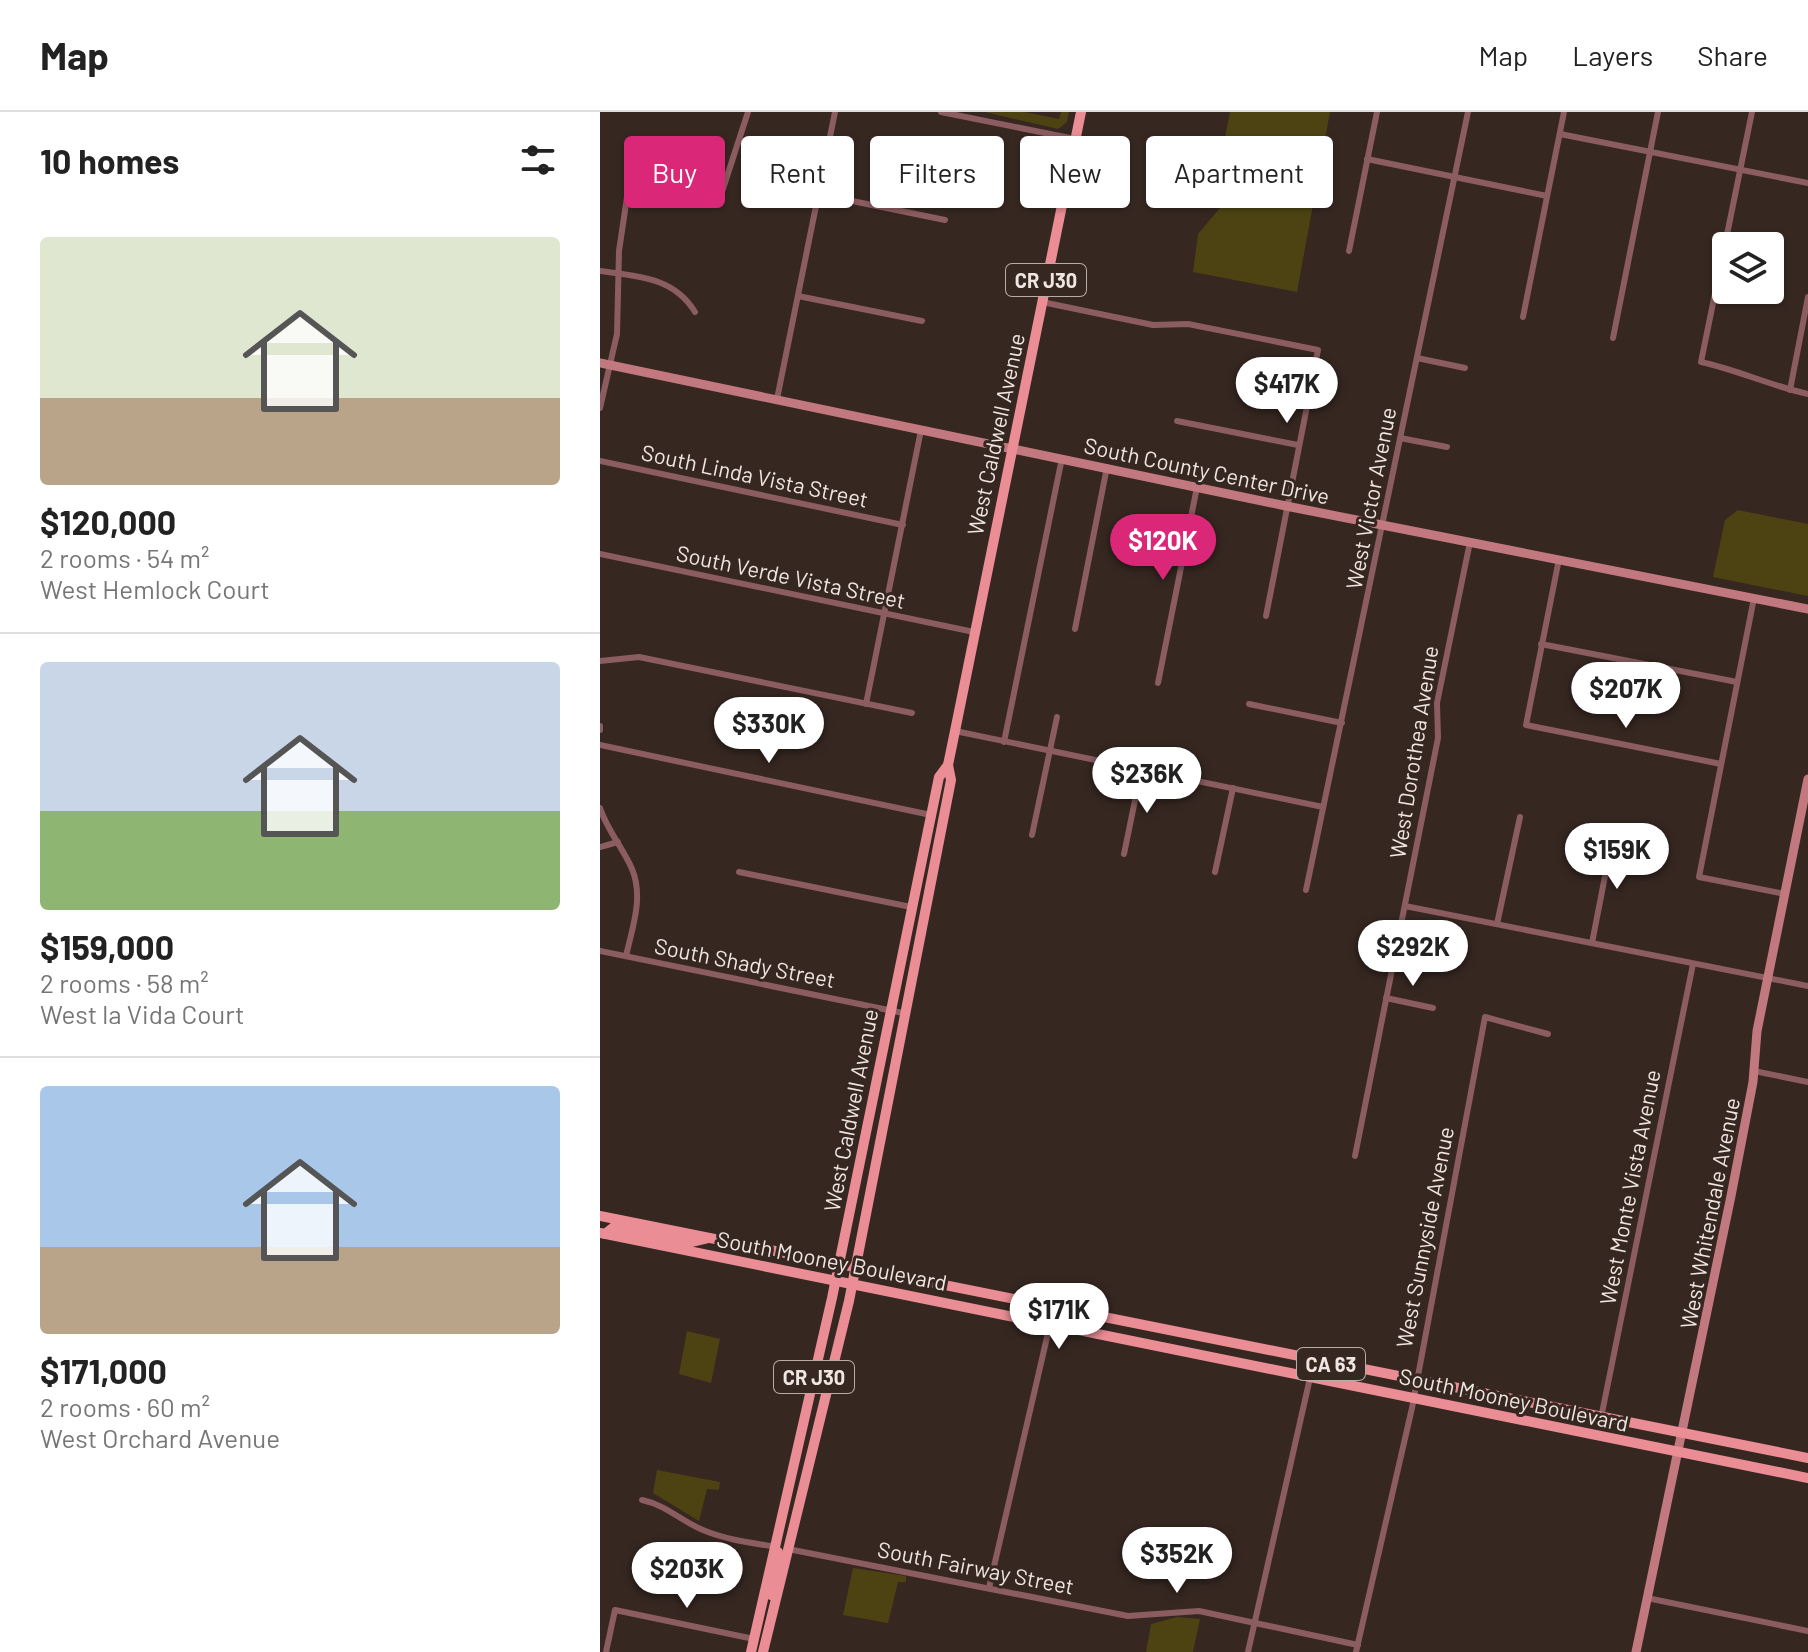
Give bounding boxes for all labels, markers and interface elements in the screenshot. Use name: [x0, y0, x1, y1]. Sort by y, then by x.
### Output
text: Map: [40, 32, 109, 78]
text: Map: [1478, 38, 1528, 72]
text: Layers: [1572, 38, 1653, 72]
text: Share: [1697, 38, 1768, 72]
chip: Buy: [624, 136, 725, 208]
chip: Rent: [741, 136, 854, 208]
chip: Filters: [870, 136, 1004, 208]
chip: New: [1020, 136, 1130, 208]
chip: Apartment: [1146, 136, 1333, 208]
icon: filters: [516, 138, 560, 182]
text: 10 homes: [40, 140, 179, 181]
map controls: [1712, 232, 1784, 304]
button: layers: [1712, 232, 1784, 304]
road number: CR J30: [1006, 264, 1086, 296]
icon: home: [228, 289, 372, 433]
street label: West Caldwell Avenue: [961, 331, 1029, 537]
pin: $417K: [1231, 357, 1343, 425]
text: $417K: [1254, 367, 1320, 398]
street label: West Victor Avenue: [1340, 405, 1400, 591]
street label: South County Center Drive: [1082, 431, 1332, 509]
street label: South Linda Vista Street: [639, 438, 871, 512]
text: $120,000: [40, 501, 176, 542]
pin: $120K: [1107, 514, 1219, 582]
text: $120K: [1128, 524, 1198, 555]
street label: South Verde Vista Street: [674, 539, 908, 613]
text: 2 rooms · 54 m²: [40, 542, 210, 573]
text: West Hemlock Court: [40, 573, 270, 604]
street label: West Dorothea Avenue: [1383, 644, 1443, 860]
pin: $207K: [1570, 662, 1682, 730]
text: $207K: [1589, 672, 1663, 703]
pin: $330K: [713, 697, 825, 765]
text: $330K: [732, 707, 806, 738]
icon: home: [228, 714, 372, 858]
pin: $236K: [1091, 747, 1203, 815]
text: $236K: [1110, 757, 1184, 788]
pin: $159K: [1561, 823, 1673, 891]
text: $159K: [1583, 833, 1651, 864]
pin: $292K: [1357, 920, 1469, 988]
text: $159,000: [40, 926, 174, 967]
text: $292K: [1376, 930, 1450, 961]
street label: South Shady Street: [652, 932, 838, 992]
text: 2 rooms · 58 m²: [40, 967, 209, 998]
text: West la Vida Court: [40, 998, 245, 1029]
street label: West Caldwell Avenue: [818, 1006, 882, 1214]
street label: West Monte Vista Avenue: [1593, 1067, 1665, 1307]
street label: West Whitendale Avenue: [1674, 1095, 1744, 1331]
street label: West Sunnyside Avenue: [1390, 1124, 1458, 1350]
icon: home: [228, 1138, 372, 1282]
street label: South Mooney Boulevard: [715, 1225, 949, 1295]
pin: $171K: [1003, 1283, 1115, 1351]
text: $171K: [1028, 1293, 1090, 1324]
road number: CA 63: [1297, 1348, 1365, 1380]
text: $171,000: [40, 1350, 167, 1391]
road number: CR J30: [774, 1361, 854, 1393]
street label: South Mooney Boulevard: [1397, 1362, 1631, 1436]
text: 2 rooms · 60 m²: [40, 1391, 210, 1422]
text: West Orchard Avenue: [40, 1422, 280, 1453]
pin: $352K: [1121, 1527, 1233, 1595]
street label: South Fairway Street: [876, 1535, 1076, 1599]
text: $352K: [1140, 1537, 1214, 1568]
pin: $203K: [631, 1542, 743, 1610]
text: $203K: [650, 1552, 724, 1583]

